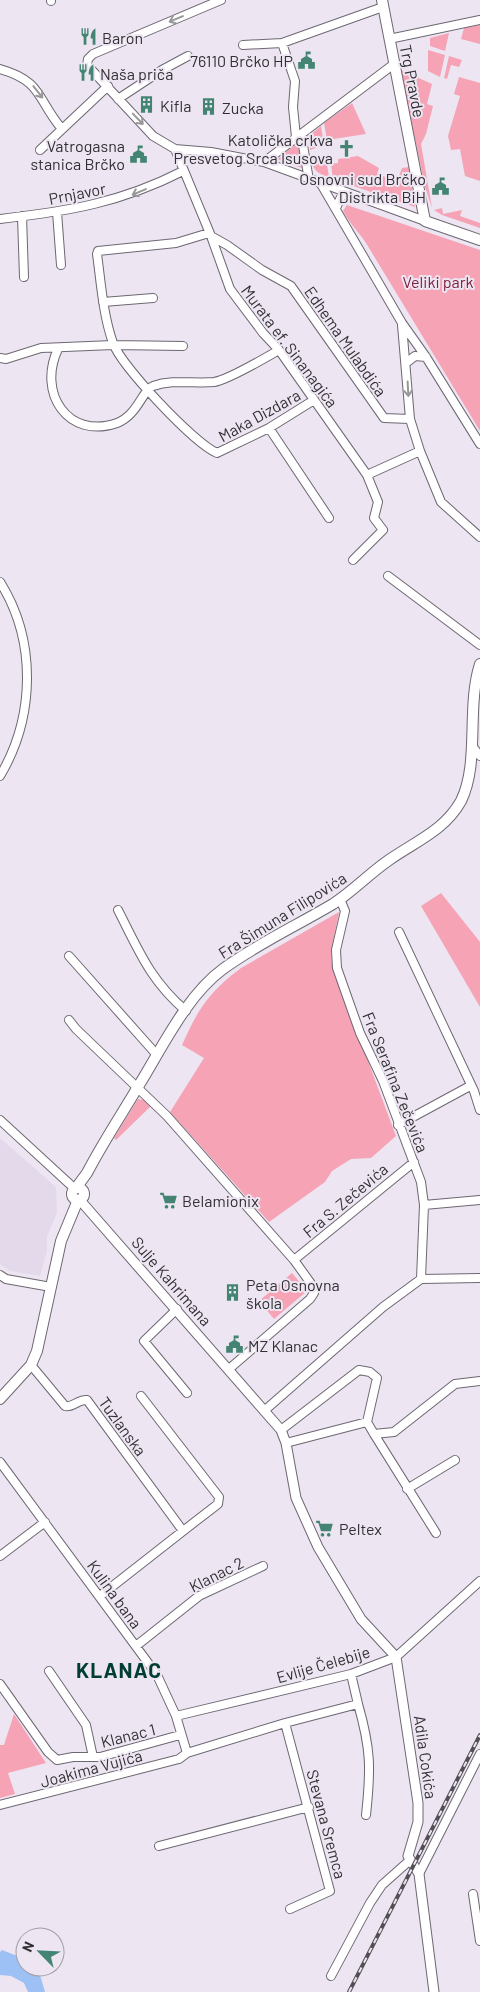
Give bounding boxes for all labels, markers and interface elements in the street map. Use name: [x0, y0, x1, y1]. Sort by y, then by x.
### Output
one-way arrow: [169, 15, 184, 24]
restaurant icon: Baron: [78, 27, 98, 47]
place label: Baron: [102, 28, 143, 47]
street label: Trg Pravde: [397, 43, 429, 119]
public building icon: 76110 Brčko HP: [297, 50, 317, 70]
place label: 76110 Brčko HP: [190, 51, 293, 70]
restaurant icon: Naša priča: [76, 63, 96, 83]
place label: Naša priča: [100, 64, 173, 83]
one-way arrow: [32, 85, 43, 98]
building icon: Kifla: [136, 95, 156, 115]
place label: Kifla: [160, 96, 191, 115]
building icon: Zucka: [198, 97, 218, 117]
place label: Zucka: [222, 98, 264, 117]
one-way arrow: [132, 113, 144, 126]
place label: Katolička crkva Presvetog Srca Isusova: [173, 130, 333, 167]
place label: Vatrogasna stanica Brčko: [30, 136, 125, 173]
church icon: Katolička crkva Presvetog Srca Isusova: [337, 138, 357, 158]
public building icon: Vatrogasna stanica Brčko: [129, 144, 149, 164]
place label: Osnovni sud Brčko Distrikta BiH: [299, 169, 426, 206]
public building icon: Osnovni sud Brčko Distrikta BiH: [430, 177, 450, 197]
street label: Prnjavor: [47, 178, 107, 208]
one-way arrow: [132, 187, 147, 197]
park label: Veliki park: [402, 272, 474, 291]
street label: Murata ef. Sinanagića: [238, 281, 342, 411]
street label: Edhema Mulabdića: [301, 282, 391, 400]
one-way arrow: [403, 381, 413, 397]
street label: Maka Dizdara: [215, 385, 303, 445]
street label: Fra Šimuna Filipovića: [214, 868, 350, 962]
street label: Fra Serafina Zečevića: [359, 1009, 433, 1155]
street label: Fra S. Zečevića: [299, 1159, 391, 1241]
supermarket icon: Belamionix: [158, 1190, 178, 1210]
place label: Belamionix: [182, 1191, 259, 1210]
street label: Sulje Kahrimana: [128, 1233, 216, 1329]
place label: Peta Osnovna škola: [246, 1275, 340, 1312]
building icon: Peta Osnovna škola: [222, 1283, 242, 1303]
public building icon: MZ Klanac: [224, 1335, 244, 1355]
place label: MZ Klanac: [248, 1336, 318, 1355]
street label: Tuzlanska: [95, 1393, 151, 1459]
supermarket icon: Peltex: [315, 1518, 335, 1538]
place label: Peltex: [339, 1519, 382, 1538]
street label: Klanac 2: [186, 1552, 246, 1596]
street label: Kulina bana: [84, 1556, 146, 1632]
street label: Evlije Čelebije: [274, 1642, 372, 1686]
district label: KLANAC: [76, 1657, 162, 1682]
street label: Adila Cokića: [411, 1714, 441, 1800]
street label: Klanac 1: [99, 1719, 157, 1751]
street label: Joakima Vujića: [38, 1745, 144, 1791]
street label: Stevana Sremca: [303, 1767, 351, 1881]
north arrow: [15, 1927, 65, 1977]
text: N: [18, 1939, 37, 1954]

